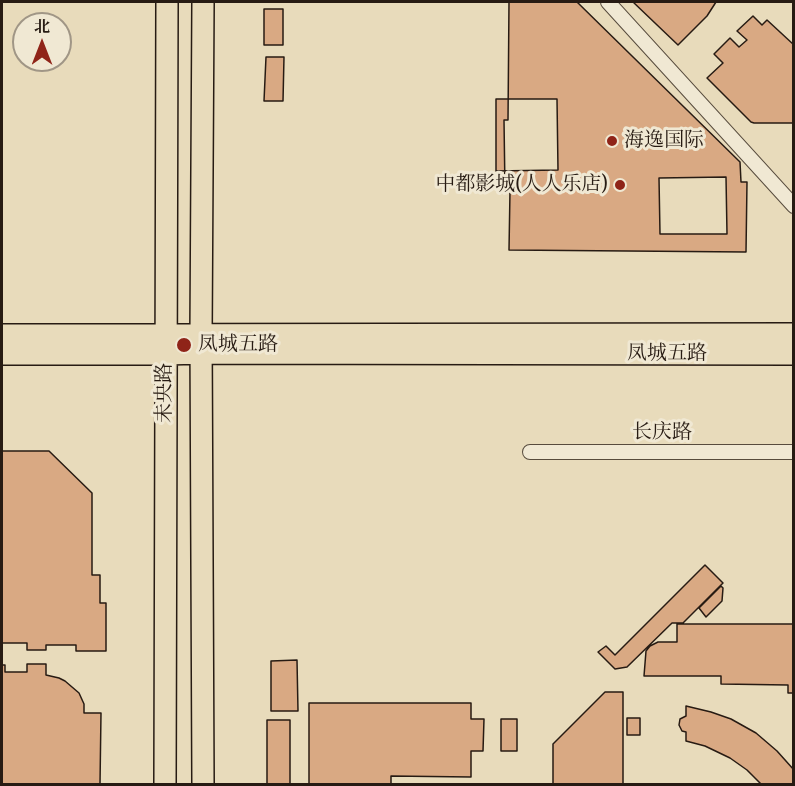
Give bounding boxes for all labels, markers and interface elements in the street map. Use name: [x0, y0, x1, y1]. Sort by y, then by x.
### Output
north arrow: [12, 12, 72, 72]
text: 北: [34, 14, 50, 38]
place label: 海逸国际: [624, 129, 704, 153]
marker: 海逸国际: [605, 134, 619, 148]
place label: 中都影城(人人乐店): [435, 173, 608, 197]
marker: 中都影城(人人乐店): [613, 178, 627, 192]
place label: 凤城五路: [198, 333, 278, 357]
marker: 凤城五路: [175, 336, 193, 354]
street label: 凤城五路: [627, 342, 707, 366]
street label: 未央路: [153, 363, 177, 423]
street label: 长庆路: [632, 421, 692, 445]

